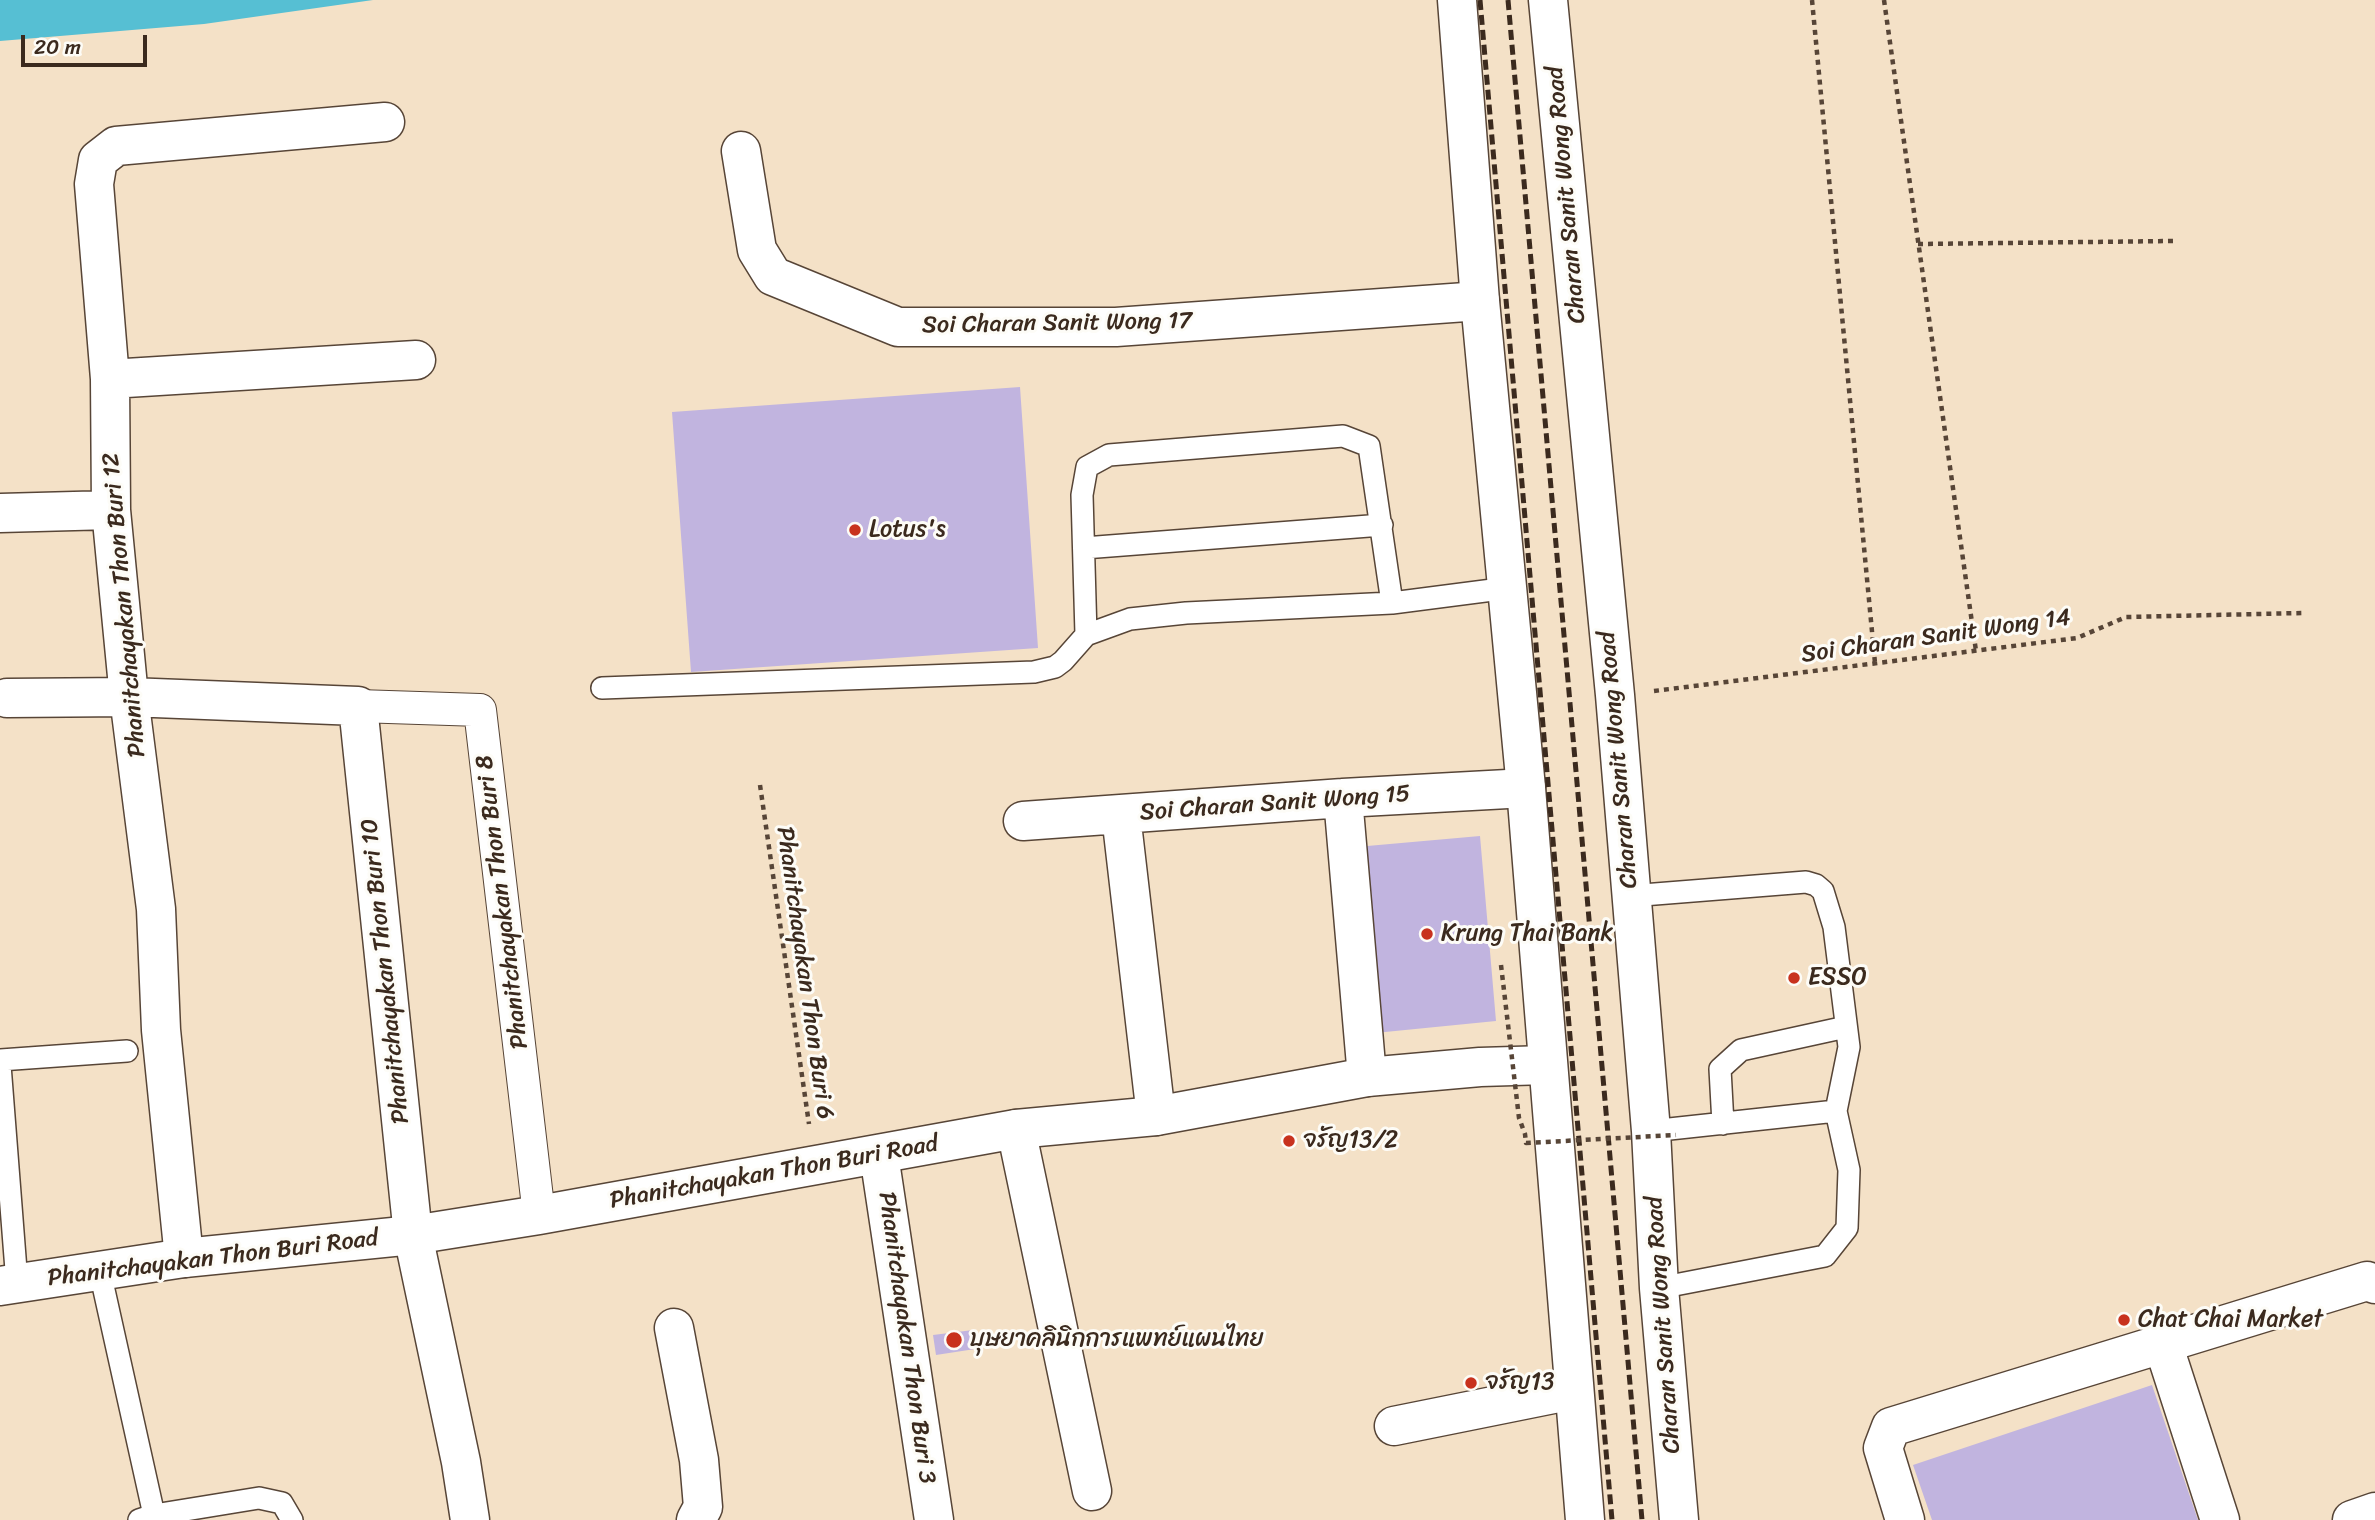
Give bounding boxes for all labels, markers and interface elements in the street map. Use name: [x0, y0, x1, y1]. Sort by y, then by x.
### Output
scale bar: [24, 21, 150, 65]
text: 20 m: [34, 28, 81, 66]
street label: Charan Sanit Wong Road: [1541, 65, 1593, 325]
street label: Soi Charan Sanit Wong 17: [922, 307, 1192, 341]
street label: Phanitchayakan Thon Buri 12: [97, 452, 153, 758]
place label: Lotus's: [869, 516, 946, 544]
marker: Lotus's: [847, 522, 863, 538]
street label: Soi Charan Sanit Wong 14: [1800, 604, 2072, 670]
street label: Charan Sanit Wong Road: [1593, 630, 1645, 890]
street label: Phanitchayakan Thon Buri 8: [471, 753, 535, 1051]
street label: Soi Charan Sanit Wong 15: [1139, 780, 1411, 828]
street label: Phanitchayakan Thon Buri 10: [356, 817, 416, 1125]
street label: Phanitchayakan Thon Buri 6: [769, 825, 839, 1121]
place label: Krung Thai Bank: [1441, 920, 1613, 948]
marker: Krung Thai Bank: [1419, 926, 1435, 942]
place label: ESSO: [1808, 964, 1867, 992]
marker: ESSO: [1786, 970, 1802, 986]
place label: จรัญ13/2: [1303, 1127, 1398, 1155]
street label: Phanitchayakan Thon Buri Road: [608, 1130, 940, 1216]
marker: จรัญ13/2: [1281, 1133, 1297, 1149]
street label: Phanitchayakan Thon Buri 3: [871, 1190, 941, 1486]
street label: Charan Sanit Wong Road: [1641, 1196, 1687, 1454]
street label: Phanitchayakan Thon Buri Road: [46, 1224, 380, 1294]
place label: Chat Chai Market: [2138, 1306, 2323, 1334]
marker: Chat Chai Market: [2116, 1312, 2132, 1328]
place label: บุษยาคลินิกการแพทย์แผนไทย: [970, 1326, 1264, 1354]
marker: บุษยาคลินิกการแพทย์แผนไทย: [944, 1330, 964, 1350]
place label: จรัญ13: [1485, 1369, 1554, 1397]
marker: จรัญ13: [1463, 1375, 1479, 1391]

